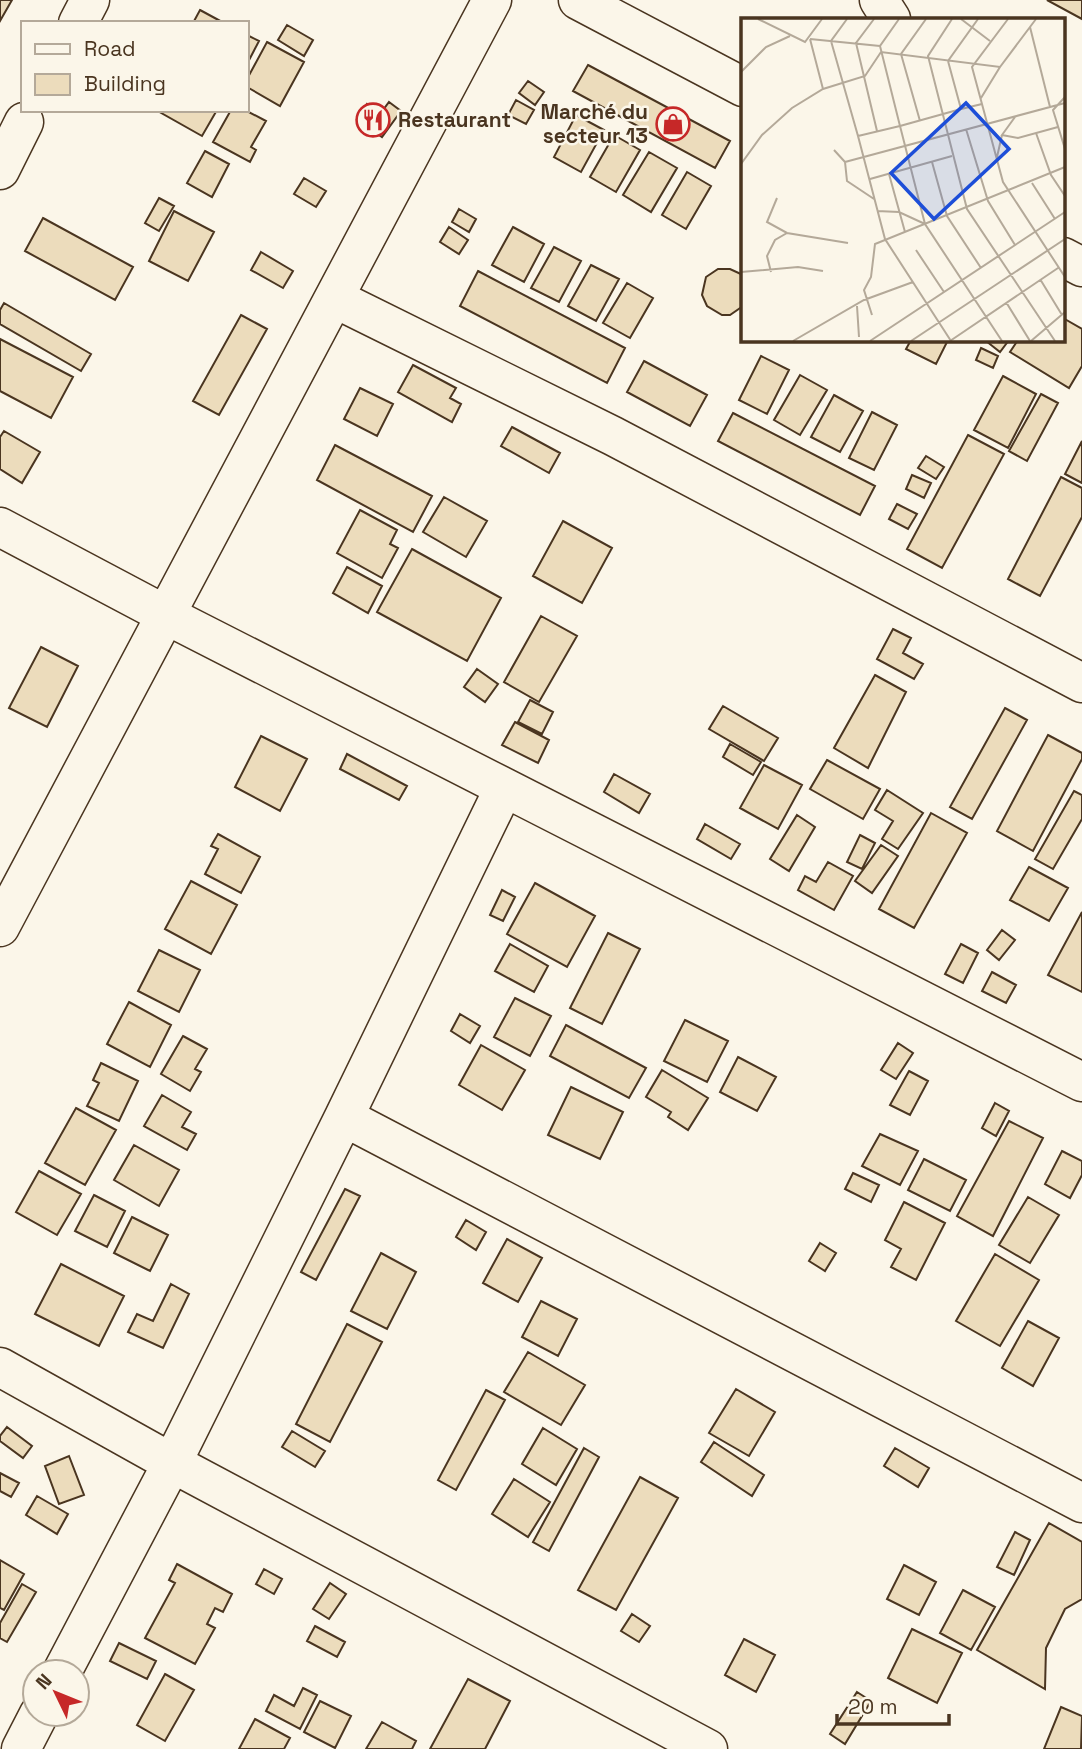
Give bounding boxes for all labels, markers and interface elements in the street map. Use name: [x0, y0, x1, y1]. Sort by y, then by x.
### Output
inset map: [741, 18, 1064, 341]
legend: [21, 21, 248, 112]
text: Road: [84, 35, 136, 62]
text: Building: [84, 70, 166, 97]
place label: Marché du secteur 13: [540, 98, 648, 149]
restaurant icon: Restaurant: [354, 101, 392, 139]
shop icon: Marché du secteur 13: [654, 105, 692, 143]
place label: Restaurant: [398, 106, 511, 133]
north arrow: [21, 1658, 91, 1728]
text: N: [30, 1669, 57, 1695]
scale bar: [837, 1682, 949, 1726]
text: 20 m: [848, 1693, 898, 1720]

